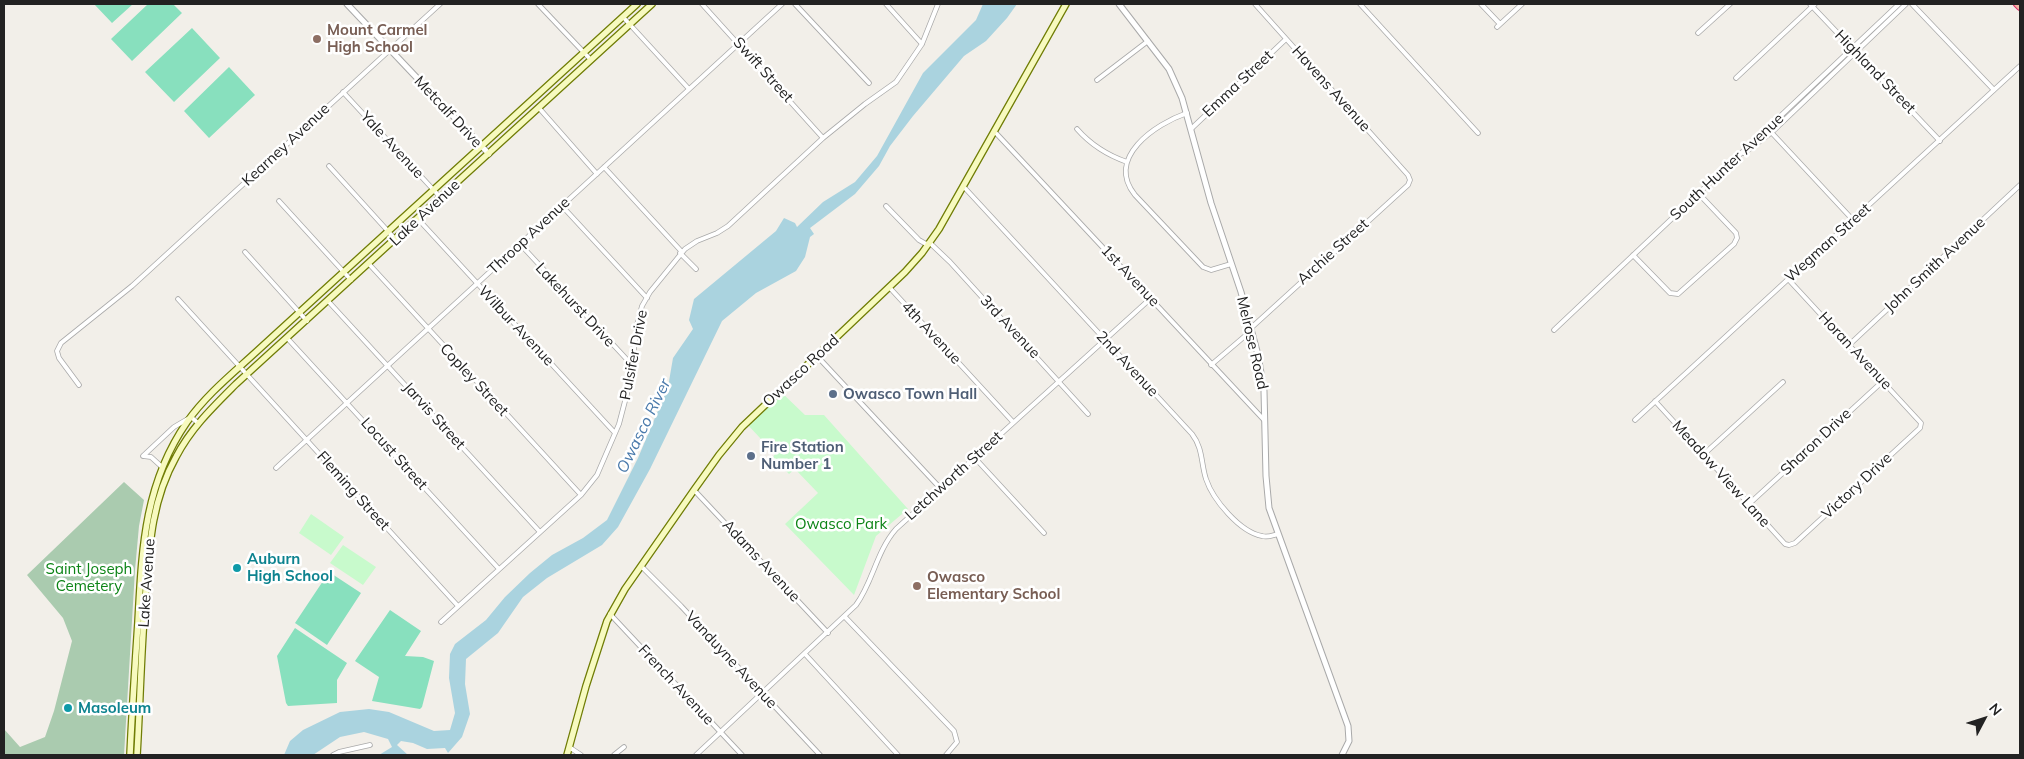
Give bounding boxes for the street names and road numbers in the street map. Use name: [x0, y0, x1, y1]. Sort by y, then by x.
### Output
street label: Highland Street: [1831, 27, 1919, 117]
street label: Swift Street: [729, 34, 797, 106]
street label: Havens Avenue: [1288, 43, 1374, 135]
street label: Emma Street: [1199, 47, 1277, 121]
street label: Metcalf Drive: [410, 72, 486, 152]
street label: Kearney Avenue: [239, 100, 333, 190]
street label: Yale Avenue: [356, 108, 428, 182]
street label: South Hunter Avenue: [1667, 110, 1787, 224]
street label: Lake Avenue: [386, 176, 464, 250]
street label: Throop Avenue: [484, 193, 574, 279]
street label: Wegman Street: [1781, 200, 1875, 286]
street label: John Smith Avenue: [1881, 214, 1989, 316]
street label: Archie Street: [1294, 215, 1372, 289]
street label: 1st Avenue: [1097, 241, 1163, 311]
street label: Lakehurst Drive: [531, 259, 619, 351]
street label: Wilbur Avenue: [474, 282, 558, 370]
street label: 3rd Avenue: [976, 292, 1044, 362]
street label: Melrose Road: [1233, 295, 1271, 391]
street label: 4th Avenue: [897, 298, 965, 368]
street label: Pulsifer Drive: [616, 308, 652, 402]
street label: Horan Avenue: [1815, 309, 1895, 393]
street label: 2nd Avenue: [1092, 328, 1162, 400]
street label: Owasco Road: [759, 331, 843, 411]
street label: Copley Street: [436, 340, 512, 420]
street label: Jarvis Street: [399, 379, 469, 453]
street label: Sharon Drive: [1777, 405, 1855, 479]
street label: Locust Street: [357, 414, 431, 494]
street label: Meadow View Lane: [1668, 417, 1774, 531]
street label: Letchworth Street: [902, 428, 1006, 524]
street label: Fleming Street: [313, 448, 393, 534]
street label: Victory Drive: [1818, 449, 1896, 523]
street label: Adams Avenue: [718, 516, 804, 606]
street label: Lake Avenue: [135, 538, 159, 628]
street label: Vanduyne Avenue: [681, 608, 781, 712]
street label: French Avenue: [634, 641, 718, 729]

